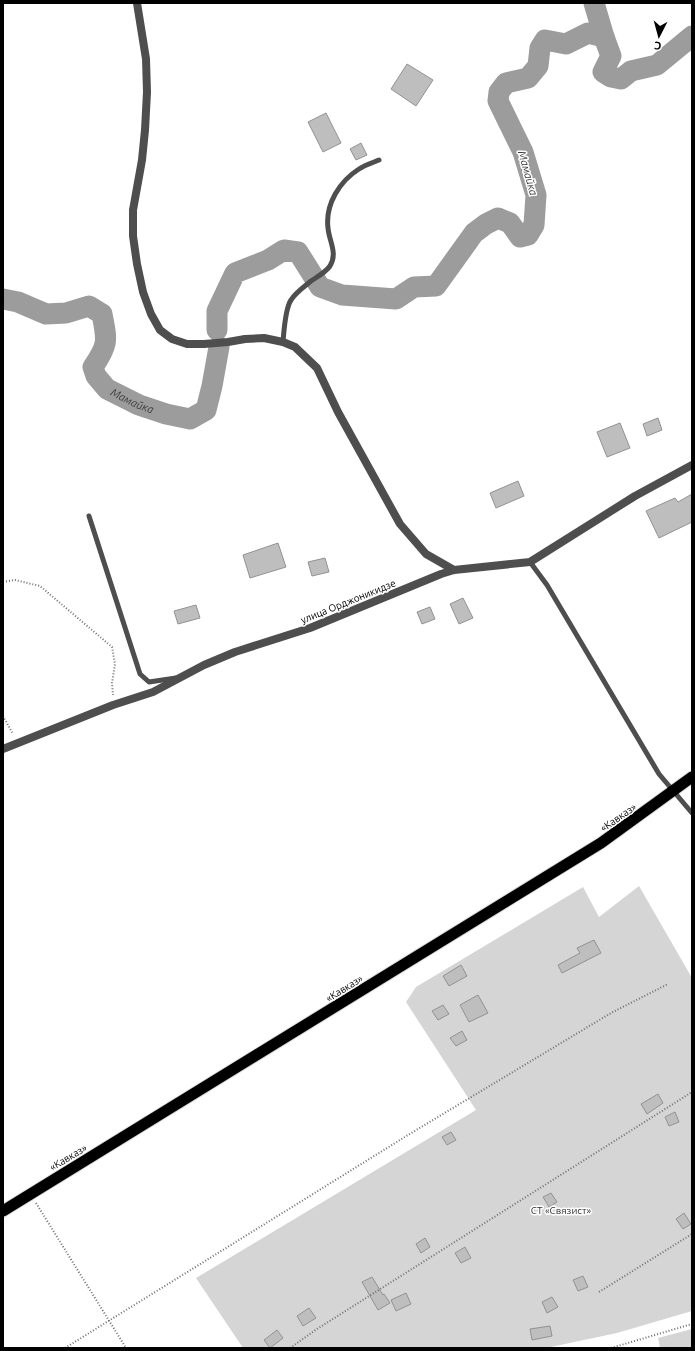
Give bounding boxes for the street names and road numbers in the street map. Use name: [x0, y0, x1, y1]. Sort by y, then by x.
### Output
street label: улица Орджоникидзе: [299, 577, 397, 626]
street label: «Кавказ»: [598, 801, 639, 834]
street label: «Кавказ»: [324, 973, 365, 1004]
street label: «Кавказ»: [48, 1142, 89, 1173]

